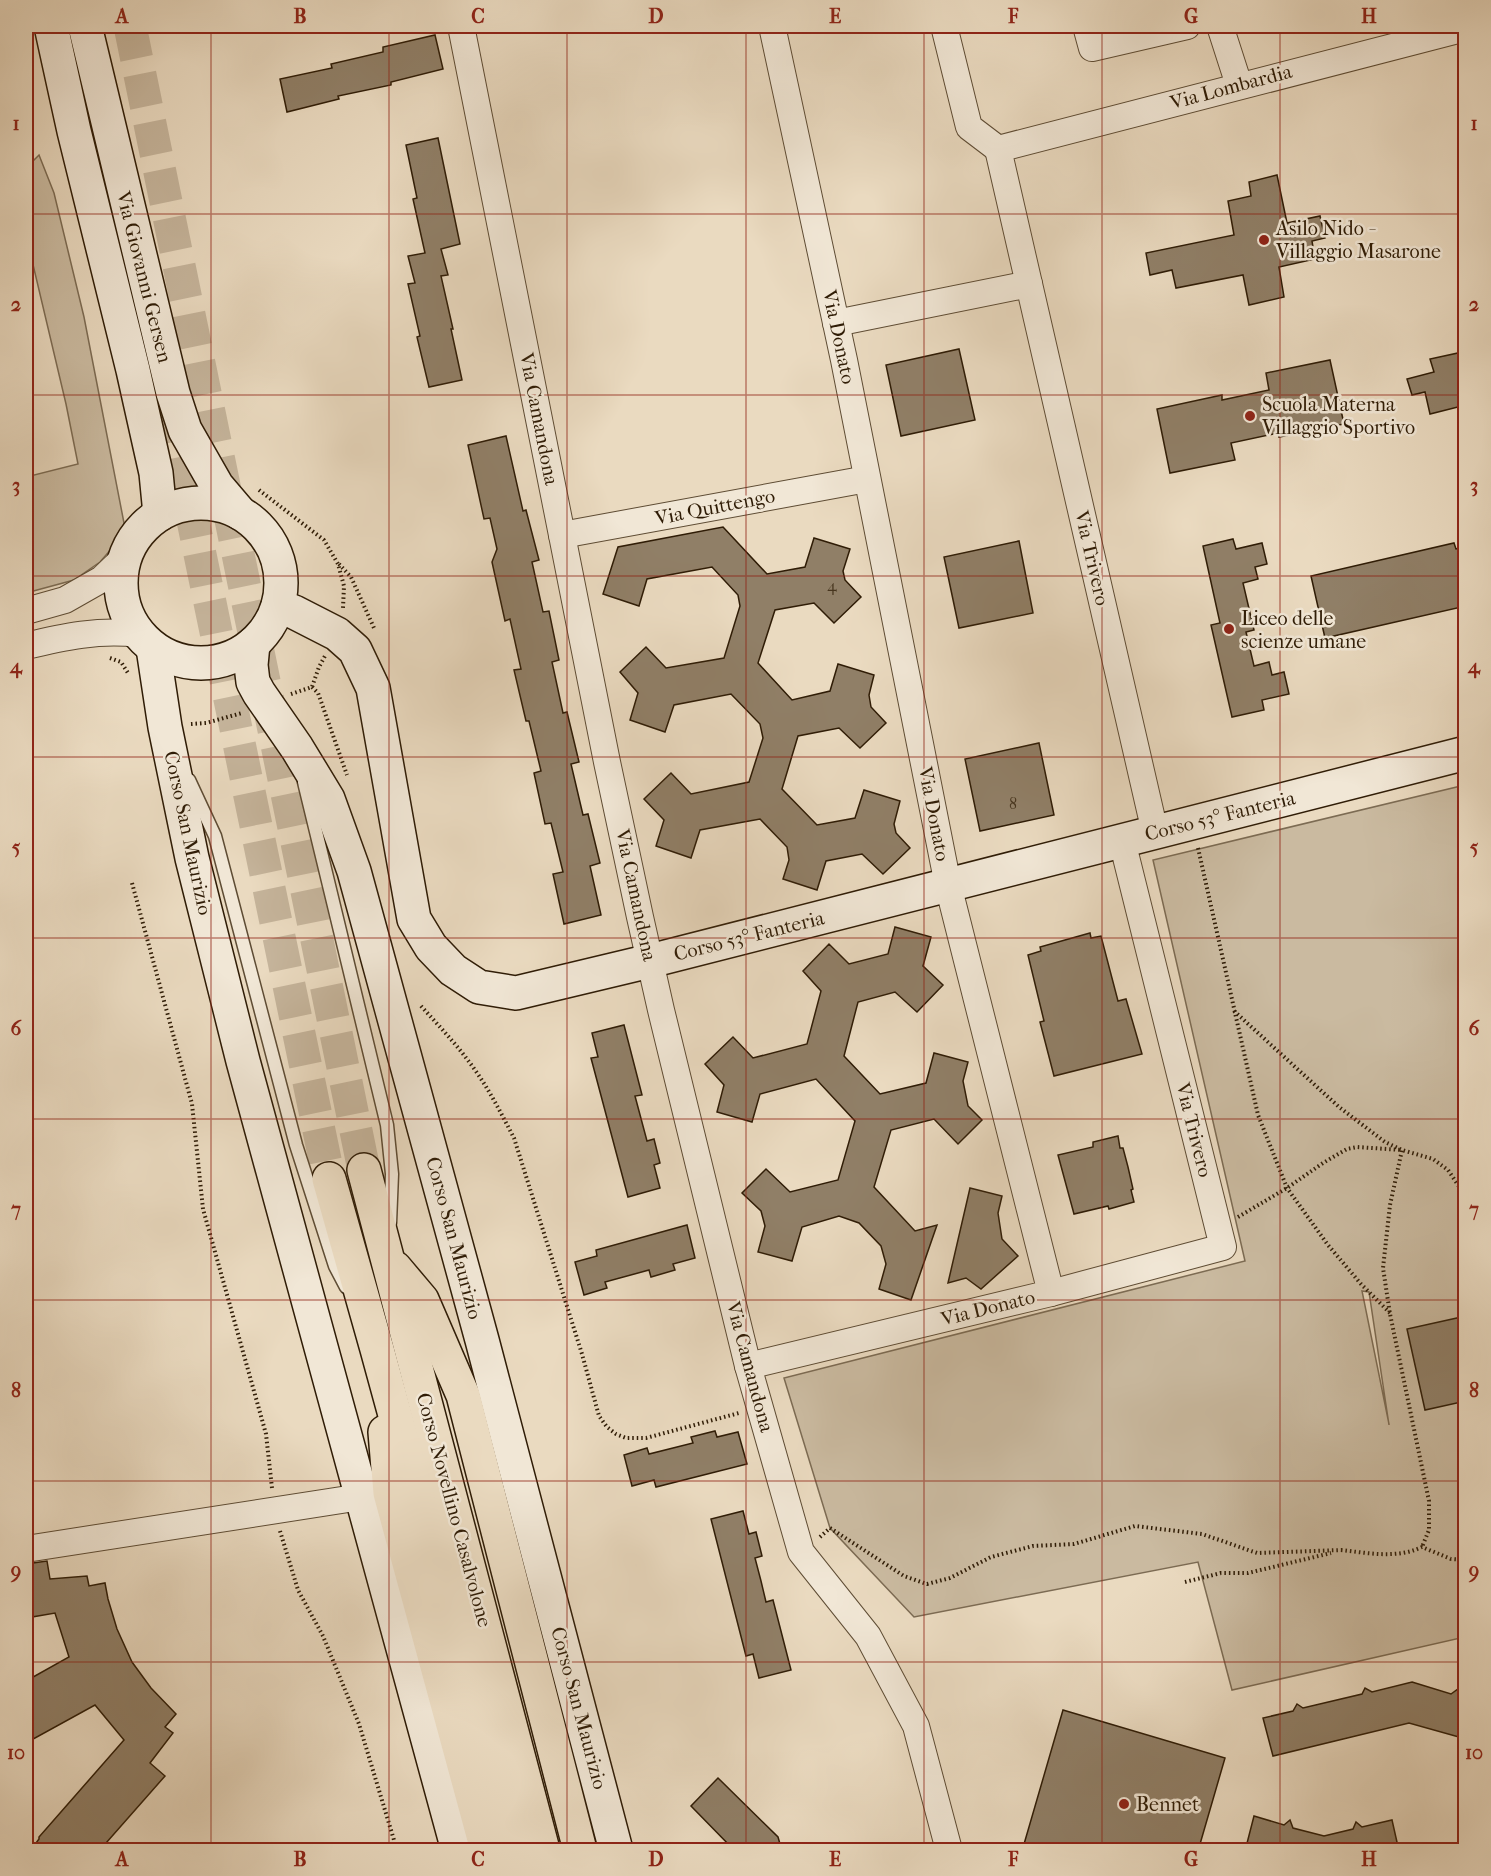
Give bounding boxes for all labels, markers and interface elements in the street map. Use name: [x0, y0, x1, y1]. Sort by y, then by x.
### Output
text: A: [114, 5, 130, 28]
text: B: [293, 5, 307, 28]
text: C: [471, 5, 485, 28]
text: D: [648, 5, 664, 28]
text: E: [829, 5, 841, 28]
text: F: [1007, 5, 1019, 28]
text: G: [1184, 5, 1198, 28]
text: H: [1361, 5, 1377, 28]
street label: Via Lombardia: [1167, 59, 1295, 115]
text: 1: [12, 112, 20, 135]
text: 1: [1470, 112, 1478, 135]
street label: Via Giovanni Gersen: [111, 188, 177, 366]
place label: Asilo Nido - Villaggio Masarone: [1275, 217, 1441, 263]
marker: Asilo Nido - Villaggio Masarone: [1257, 233, 1271, 247]
street label: Via Donato: [818, 287, 860, 386]
text: 2: [11, 293, 21, 316]
text: 2: [1469, 293, 1479, 316]
street label: Via Camandona: [515, 350, 563, 488]
place label: Scuola Materna Villaggio Sportivo: [1261, 393, 1415, 439]
marker: Scuola Materna Villaggio Sportivo: [1243, 409, 1257, 423]
text: 3: [12, 474, 20, 497]
text: 3: [1470, 474, 1478, 497]
street label: Via Quittengo: [652, 484, 777, 530]
street label: Via Trivero: [1070, 507, 1114, 608]
house number: 4: [827, 576, 837, 595]
place label: Liceo delle scienze umane: [1241, 607, 1366, 653]
marker: Liceo delle scienze umane: [1222, 622, 1236, 636]
text: 4: [9, 655, 23, 679]
text: 4: [1467, 655, 1481, 679]
street label: Corso San Maurizio: [159, 749, 217, 917]
street label: Via Donato: [913, 764, 954, 863]
street label: Corso 53° Fanteria: [1142, 786, 1298, 846]
house number: 8: [1009, 794, 1017, 813]
street label: Via Camandona: [611, 826, 661, 964]
text: 5: [12, 836, 21, 859]
text: 5: [1470, 836, 1479, 859]
street label: Corso 53° Fanteria: [671, 906, 827, 966]
text: 6: [11, 1017, 23, 1040]
text: 6: [1469, 1017, 1481, 1040]
street label: Via Trivero: [1171, 1079, 1217, 1180]
street label: Corso San Maurizio: [421, 1154, 487, 1322]
text: 7: [10, 1198, 21, 1221]
text: 7: [1468, 1198, 1479, 1221]
street label: Via Donato: [938, 1285, 1037, 1331]
street label: Via Camandona: [721, 1298, 779, 1436]
text: 8: [11, 1379, 21, 1402]
text: 8: [1469, 1379, 1479, 1402]
street label: Corso Novellino Casalvolone: [412, 1390, 496, 1630]
text: 9: [10, 1560, 21, 1583]
text: 9: [1468, 1560, 1479, 1583]
street label: Corso San Maurizio: [546, 1624, 612, 1792]
text: 10: [7, 1741, 25, 1764]
text: 10: [1465, 1741, 1483, 1764]
place label: Bennet: [1136, 1793, 1199, 1816]
marker: Bennet: [1117, 1797, 1131, 1811]
text: A: [114, 1848, 130, 1871]
text: B: [293, 1848, 307, 1871]
text: C: [471, 1848, 485, 1871]
text: D: [648, 1848, 664, 1871]
text: E: [829, 1848, 841, 1871]
text: F: [1007, 1848, 1019, 1871]
text: G: [1184, 1848, 1198, 1871]
text: H: [1361, 1848, 1377, 1871]

